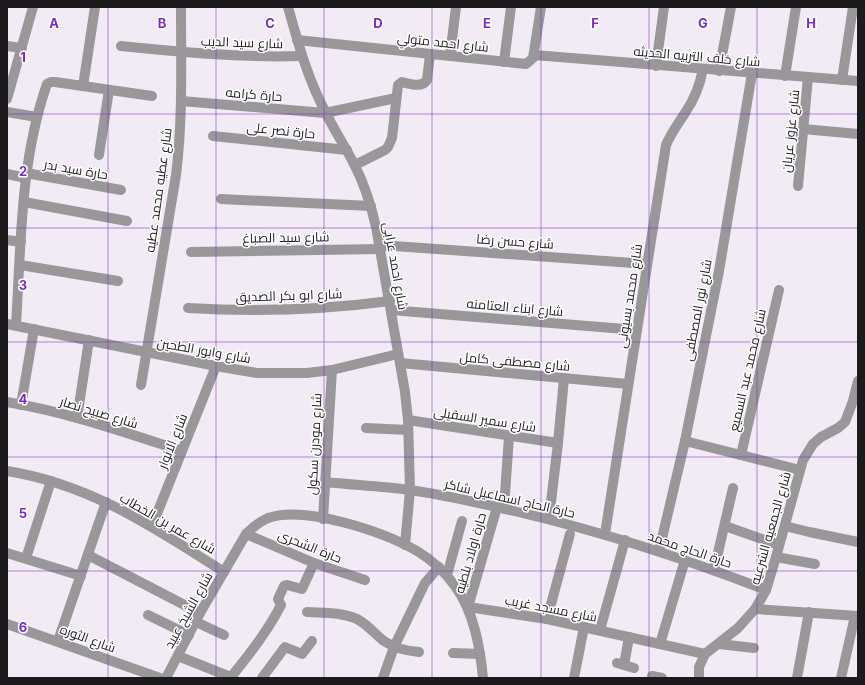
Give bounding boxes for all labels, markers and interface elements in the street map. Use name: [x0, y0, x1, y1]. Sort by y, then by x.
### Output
text: A: [49, 15, 59, 31]
text: B: [158, 15, 167, 31]
text: C: [265, 15, 275, 31]
text: D: [373, 15, 383, 31]
text: E: [483, 15, 491, 31]
text: F: [591, 15, 599, 31]
text: G: [698, 15, 708, 31]
text: H: [806, 15, 816, 31]
street label: شارع احمد متولي: [396, 29, 490, 58]
street label: شارع سيد الديب: [201, 33, 283, 52]
street label: شارع خلف التربيه الحديثه: [633, 42, 761, 71]
text: 1: [20, 49, 26, 65]
street label: حارة كرامه: [225, 84, 283, 104]
street label: شارع عزوز عريان: [778, 89, 803, 173]
street label: حارة نصر على: [246, 118, 316, 142]
street label: شارع عطيه محمد عطيه: [141, 127, 176, 253]
street label: حارة سيد بدر: [42, 155, 109, 183]
text: 2: [19, 163, 27, 179]
street label: شارع احمد عرابى: [379, 221, 412, 311]
street label: شارع سيد الصباغ: [242, 228, 330, 247]
street label: شارع حسن رضا: [476, 230, 554, 253]
street label: شارع محمد بسيونى: [613, 243, 646, 349]
street label: شارع نور المصطفى: [679, 258, 716, 362]
text: 3: [19, 277, 27, 293]
street label: شارع ابو بكر الصديق: [235, 285, 343, 306]
street label: شارع ابناء العتامنه: [466, 295, 564, 320]
street label: شارع محمد عبد السميع: [725, 307, 770, 433]
street label: شارع وابور الطحين: [156, 334, 252, 367]
street label: شارع مصطفى كامل: [459, 348, 571, 375]
text: 4: [19, 391, 28, 407]
street label: شارع صبيح نصار: [57, 392, 140, 432]
street label: شارع مودرن سكول: [303, 393, 326, 495]
street label: شارع سمير السقيلى: [432, 403, 538, 436]
street label: شارع الانوار: [153, 411, 191, 472]
street label: شارع الجمعيه الشرعيه: [746, 470, 795, 587]
street label: حارة الحاج اسماعيل شاكر: [442, 475, 577, 522]
street label: شارع عمر بن الخطاب: [117, 489, 219, 558]
text: 5: [19, 505, 27, 521]
street label: حارة اولاد بلطيه: [451, 511, 489, 595]
street label: حارة الشحرى: [276, 526, 344, 566]
street label: حارة الحاج محمد: [646, 527, 734, 572]
street label: شارع الشيخ عبيد: [160, 569, 216, 652]
street label: شارع مسجد غريب: [503, 591, 598, 626]
text: 6: [19, 619, 27, 635]
street label: شارع الثوره: [58, 621, 118, 656]

